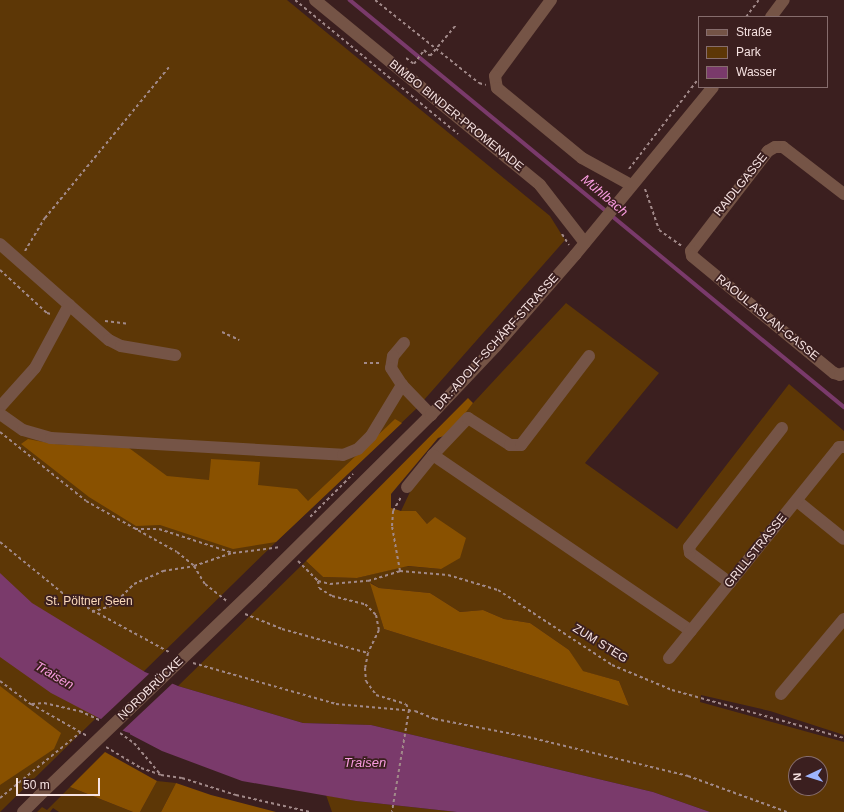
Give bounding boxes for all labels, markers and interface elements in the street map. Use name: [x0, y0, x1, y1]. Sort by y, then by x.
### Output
legend: [698, 16, 828, 88]
text: Straße: [736, 25, 772, 39]
text: Park: [736, 45, 761, 59]
street label: BIMBO BINDER-PROMENADE: [386, 57, 526, 175]
text: Wasser: [736, 65, 776, 79]
street label: RAIDLGASSE: [711, 151, 771, 219]
water label: Mühlbach: [577, 172, 631, 220]
street label: DR.-ADOLF-SCHÄRF-STRASSE: [432, 271, 562, 413]
street label: RAOUL ASLAN-GASSE: [712, 272, 822, 364]
street label: GRILLSTRASSE: [722, 511, 790, 591]
park label: St. Pöltner Seen: [45, 595, 133, 609]
street label: ZUM STEG: [570, 621, 630, 667]
street label: NORDBRÜCKE: [115, 654, 187, 724]
water label: Traisen: [32, 659, 76, 693]
water label: Traisen: [344, 755, 386, 771]
north arrow: [788, 756, 828, 796]
scale bar: [18, 770, 102, 796]
text: N: [791, 772, 803, 781]
text: 50 m: [23, 778, 50, 792]

